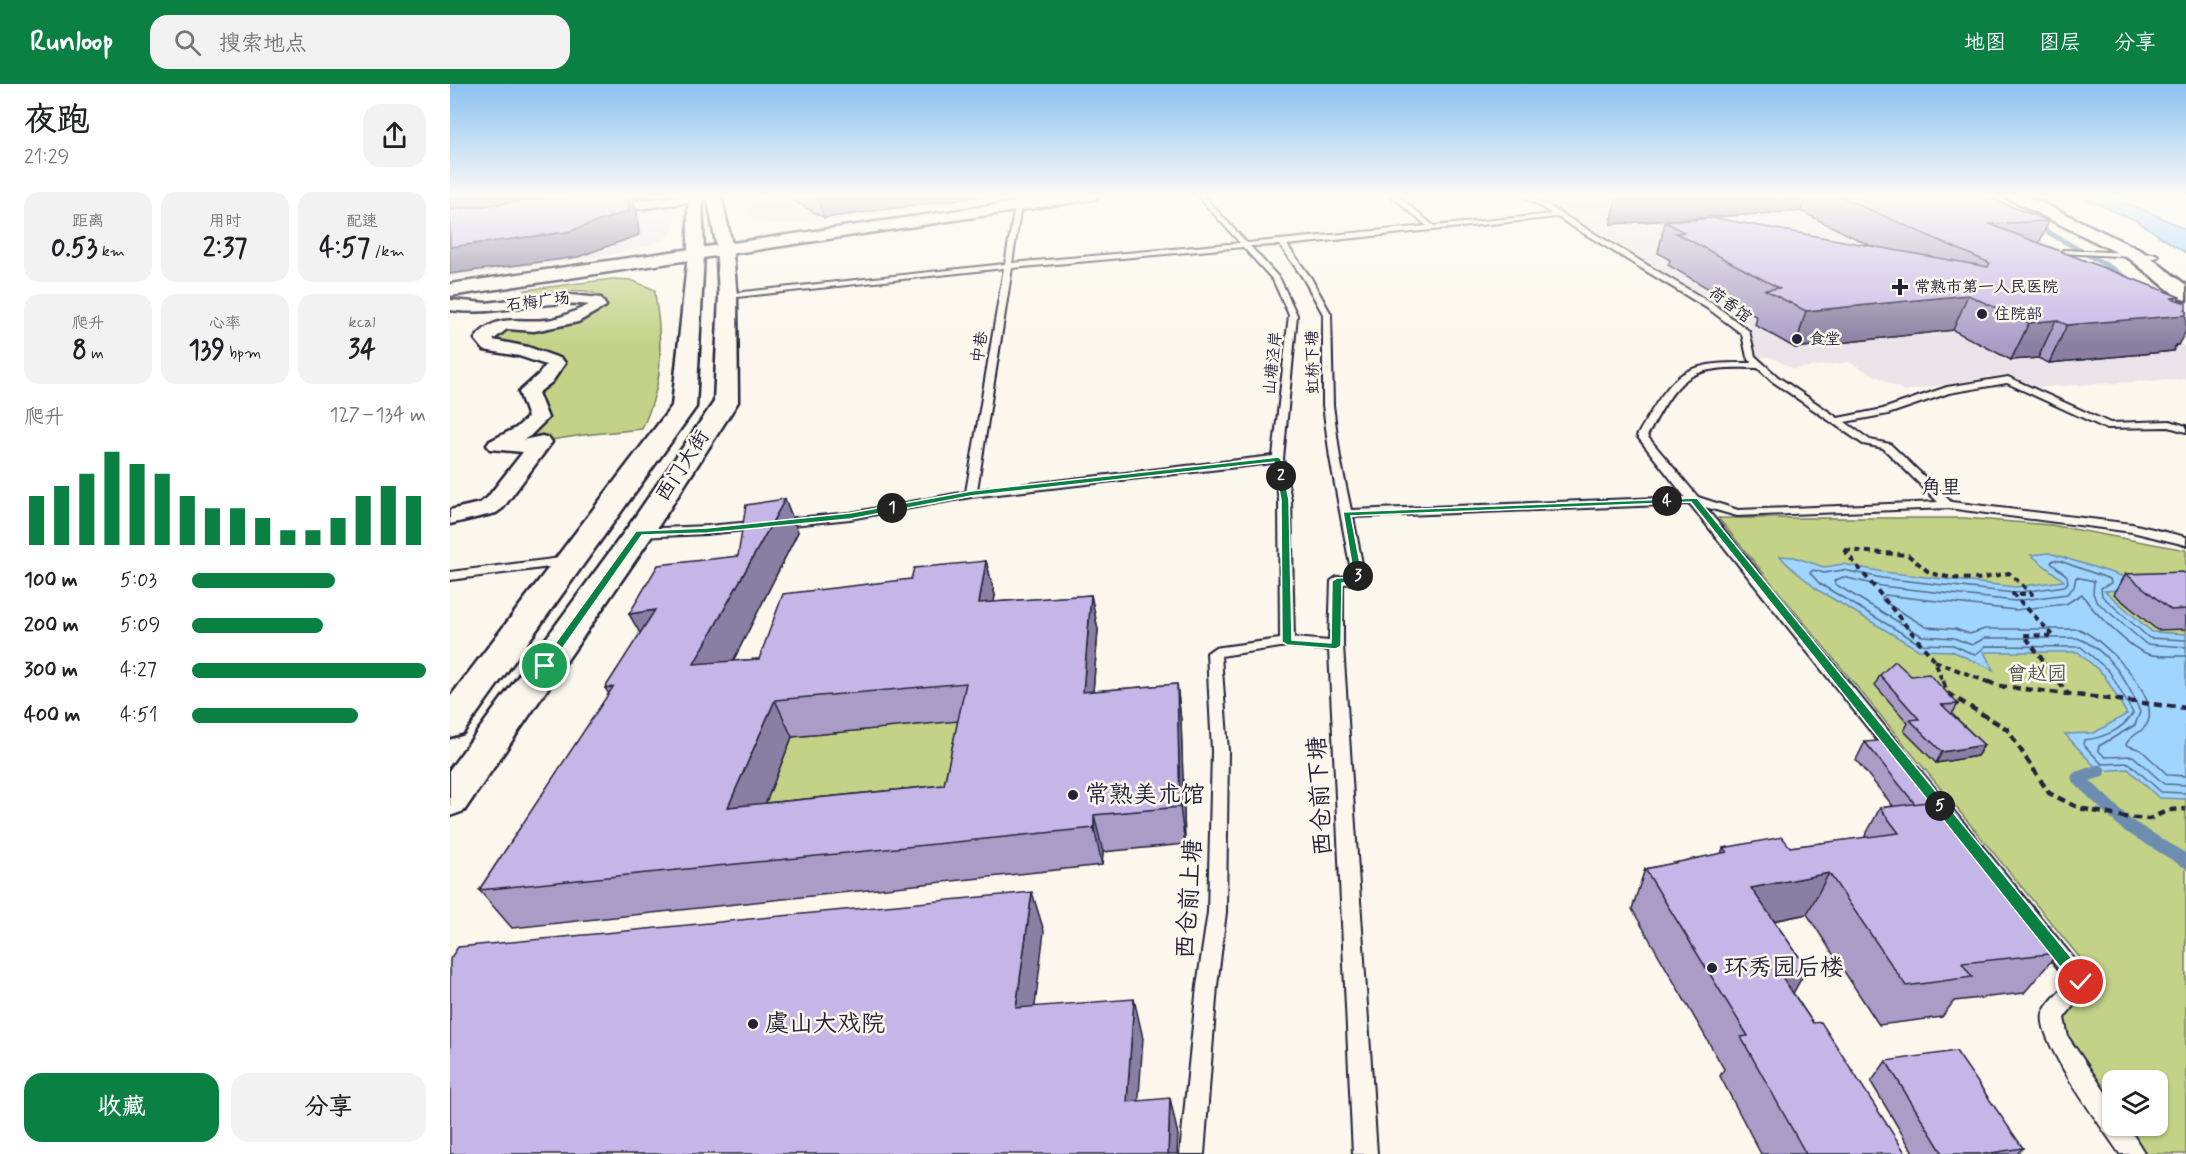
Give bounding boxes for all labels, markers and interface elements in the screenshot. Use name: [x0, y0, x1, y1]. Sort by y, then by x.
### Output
search box: [150, 15, 570, 69]
text: Runloop: [30, 24, 114, 61]
icon: search: [171, 26, 204, 59]
text: 地图: [1964, 29, 2006, 57]
text: 图层: [2039, 29, 2081, 57]
text: 分享: [2114, 29, 2156, 57]
text: 搜索地点: [219, 30, 307, 58]
text: 夜跑: [24, 99, 90, 143]
button: share: [363, 104, 426, 167]
text: 21:29: [24, 144, 69, 171]
text: 距离: [72, 211, 104, 232]
text: 用时: [209, 211, 241, 232]
text: 配速: [346, 211, 378, 232]
text: 0.53: [51, 232, 97, 266]
text: 2:37: [203, 232, 247, 266]
text: 4:57: [319, 232, 370, 266]
text: km: [97, 241, 125, 262]
text: /km: [370, 241, 405, 262]
place label: 常熟市第一人民医院: [1914, 277, 2058, 298]
marker: 常熟市第一人民医院: [1891, 278, 1909, 296]
street label: 荷香馆: [1705, 282, 1755, 328]
street label: 石梅广场: [505, 288, 571, 316]
place label: 住院部: [1994, 304, 2042, 325]
marker: 住院部: [1975, 307, 1989, 321]
text: kcal: [349, 312, 375, 333]
text: 爬升: [72, 313, 104, 334]
text: 心率: [209, 313, 241, 334]
place label: 食堂: [1809, 329, 1841, 350]
street label: 中巷: [967, 330, 993, 364]
street label: 山塘泾岸: [1259, 330, 1287, 396]
street label: 虹桥下塘: [1302, 330, 1324, 394]
marker: 食堂: [1790, 332, 1804, 346]
text: 34: [348, 333, 376, 367]
text: 8: [72, 334, 87, 368]
text: 139: [189, 334, 225, 368]
text: m: [87, 343, 104, 364]
text: bpm: [225, 343, 261, 364]
text: 127–134 m: [329, 402, 426, 429]
text: 爬升: [24, 404, 64, 431]
street label: 西门大街: [650, 425, 716, 507]
pin: 2: [1266, 461, 1296, 491]
text: 2: [1277, 465, 1285, 486]
street label: 角里: [1921, 474, 1961, 502]
pin: 4: [1652, 486, 1682, 516]
text: 4: [1662, 490, 1672, 511]
pin: 1: [877, 493, 907, 523]
text: 1: [888, 497, 896, 518]
pin: 3: [1343, 561, 1373, 591]
text: 3: [1354, 565, 1362, 586]
text: 100 m: [24, 567, 78, 594]
text: 5:03: [120, 567, 157, 594]
text: 200 m: [24, 612, 79, 639]
text: 5:09: [120, 612, 160, 639]
pin: [519, 640, 570, 691]
icon: arrive: [528, 649, 561, 682]
text: 300 m: [24, 657, 78, 684]
text: 4:27: [120, 657, 157, 684]
park label: 曾赵园: [2007, 661, 2067, 688]
text: 400 m: [24, 702, 80, 729]
text: 4:51: [120, 702, 158, 729]
street label: 西仓前下塘: [1302, 735, 1340, 857]
place label: 常熟美术馆: [1085, 780, 1205, 811]
marker: 常熟美术馆: [1066, 788, 1080, 802]
pin: 5: [1925, 791, 1955, 821]
text: 5: [1935, 795, 1945, 816]
street label: 西仓前上塘: [1170, 838, 1210, 960]
place label: 环秀园后楼: [1724, 953, 1844, 984]
pin: [2055, 956, 2106, 1007]
marker: 环秀园后楼: [1705, 961, 1719, 975]
icon: check: [2064, 965, 2097, 998]
place label: 虞山大戏院: [765, 1009, 885, 1040]
marker: 虞山大戏院: [746, 1017, 760, 1031]
map controls: [2102, 1070, 2168, 1136]
button: layers: [2102, 1070, 2168, 1136]
button: 收藏: [24, 1073, 219, 1142]
button: 分享: [231, 1073, 426, 1142]

